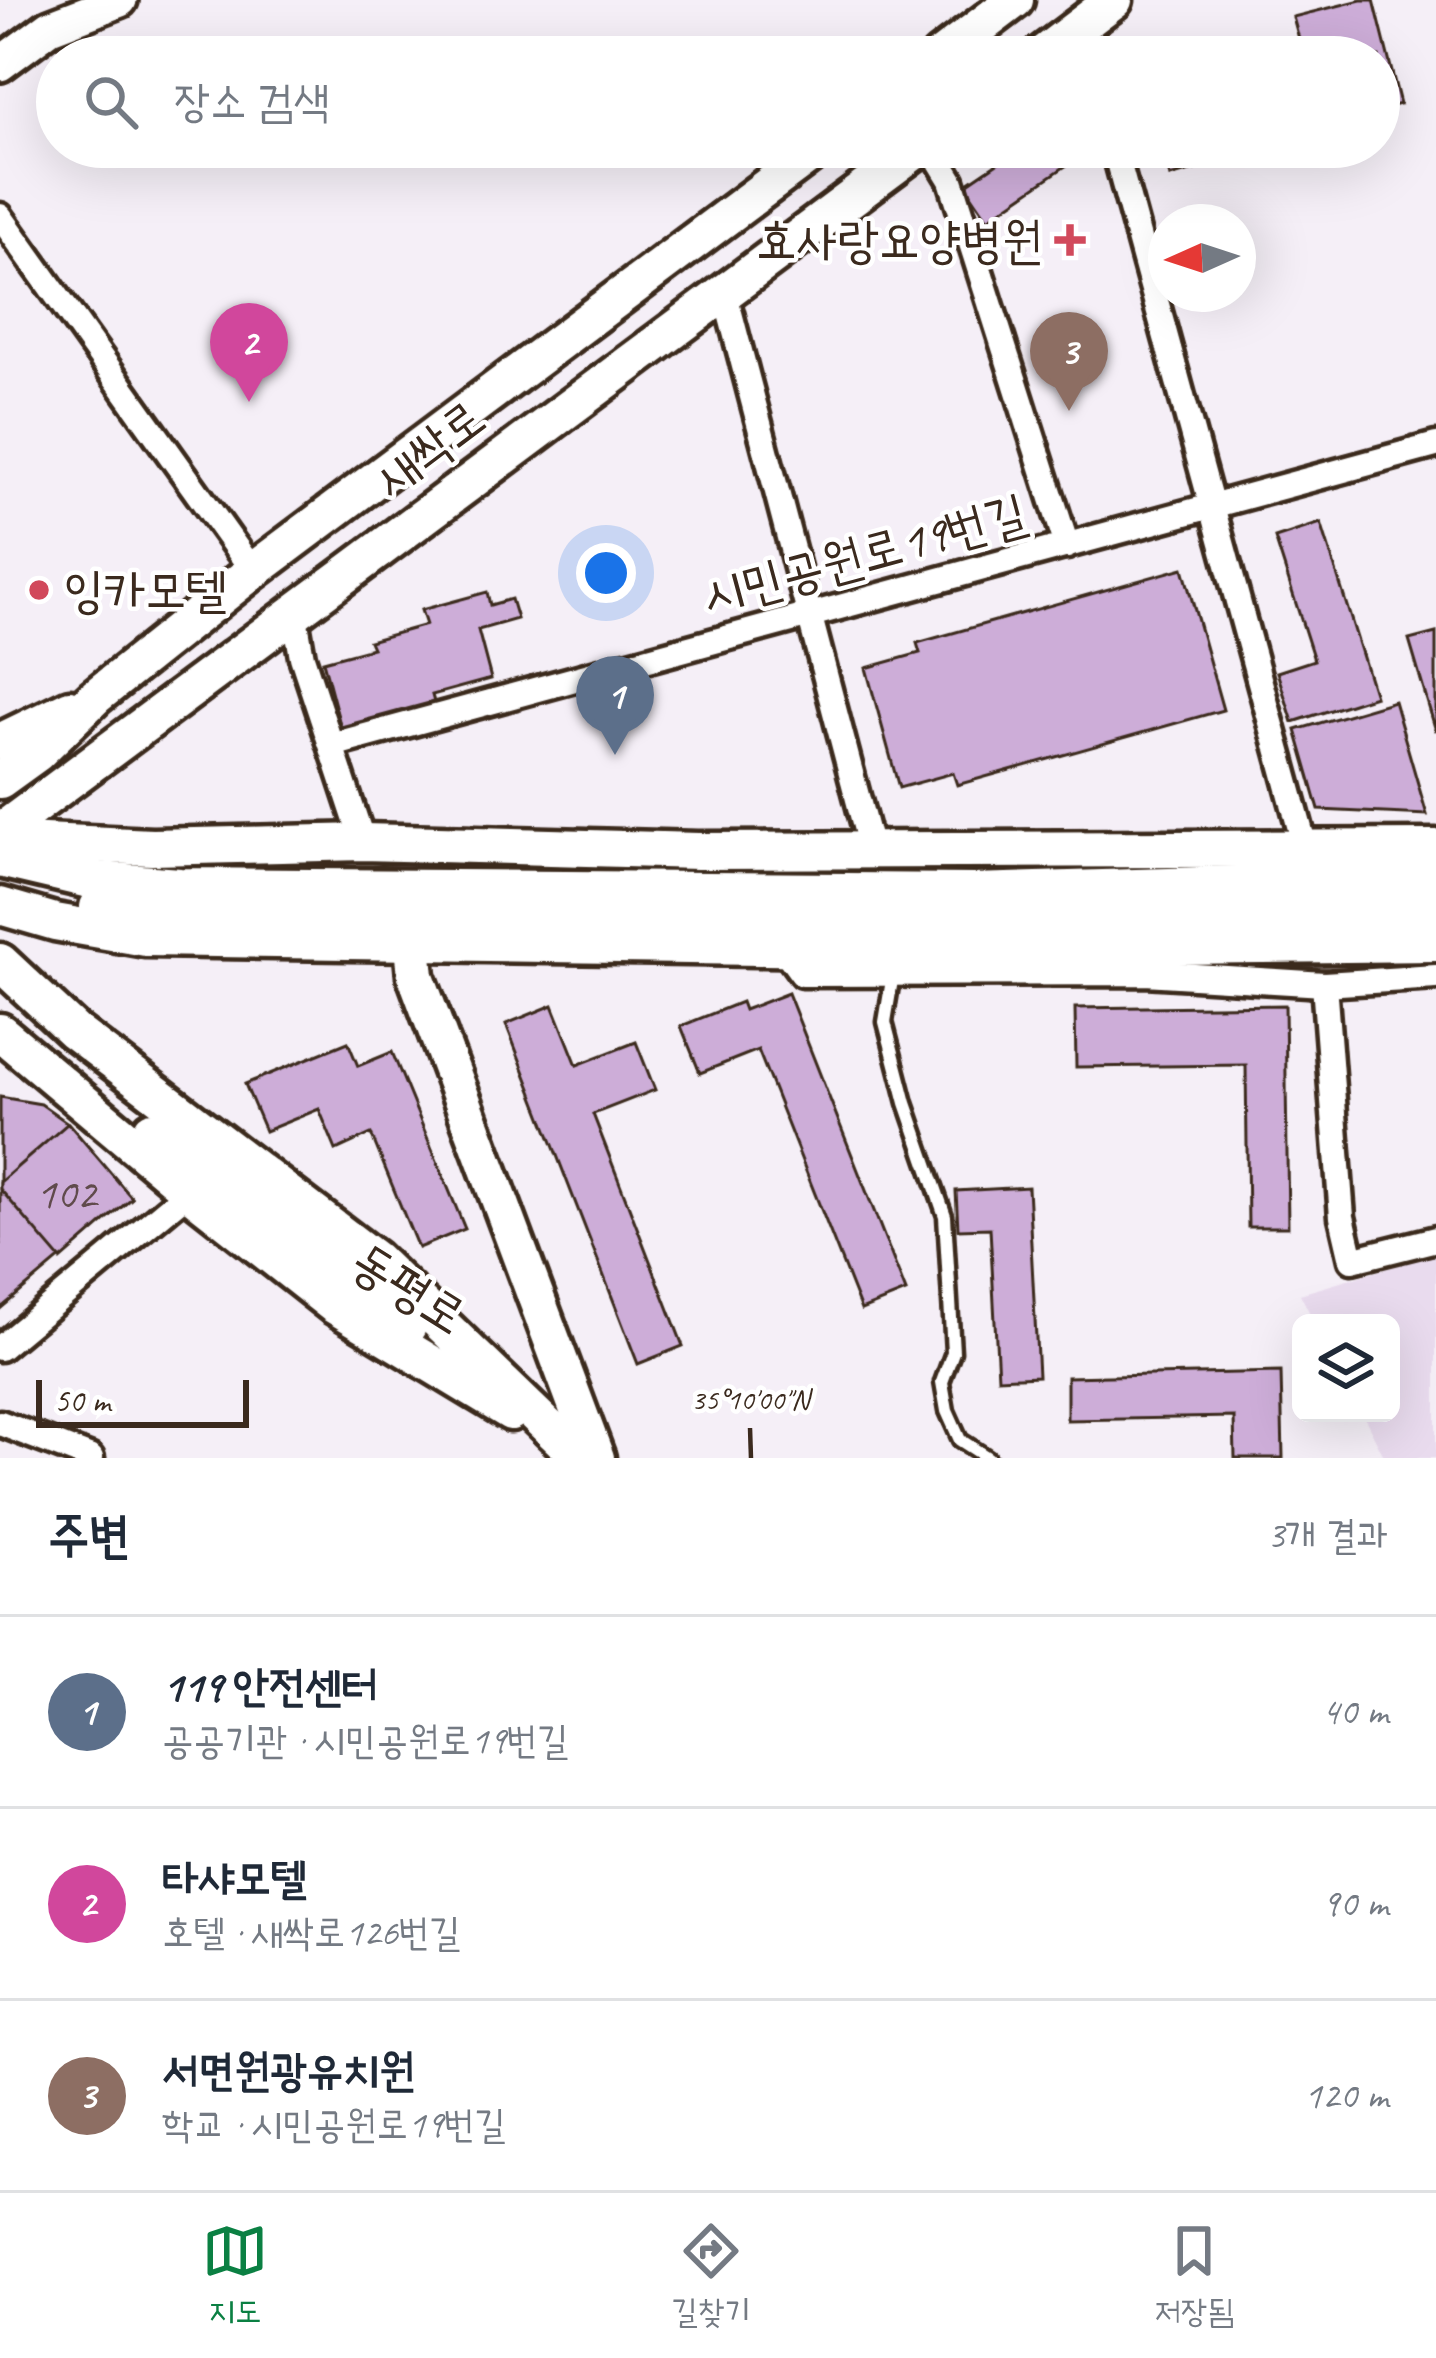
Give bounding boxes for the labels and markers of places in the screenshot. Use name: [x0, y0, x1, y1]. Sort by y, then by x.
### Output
place label: 효사랑요양병원: [756, 208, 1043, 272]
marker: 효사랑요양병원: [1054, 224, 1086, 256]
pin: 2: [210, 303, 288, 402]
pin: 3: [1030, 312, 1108, 411]
place label: 잉카모텔: [63, 558, 227, 622]
marker: 잉카모텔: [26, 577, 52, 603]
pin: 1: [576, 656, 654, 755]

